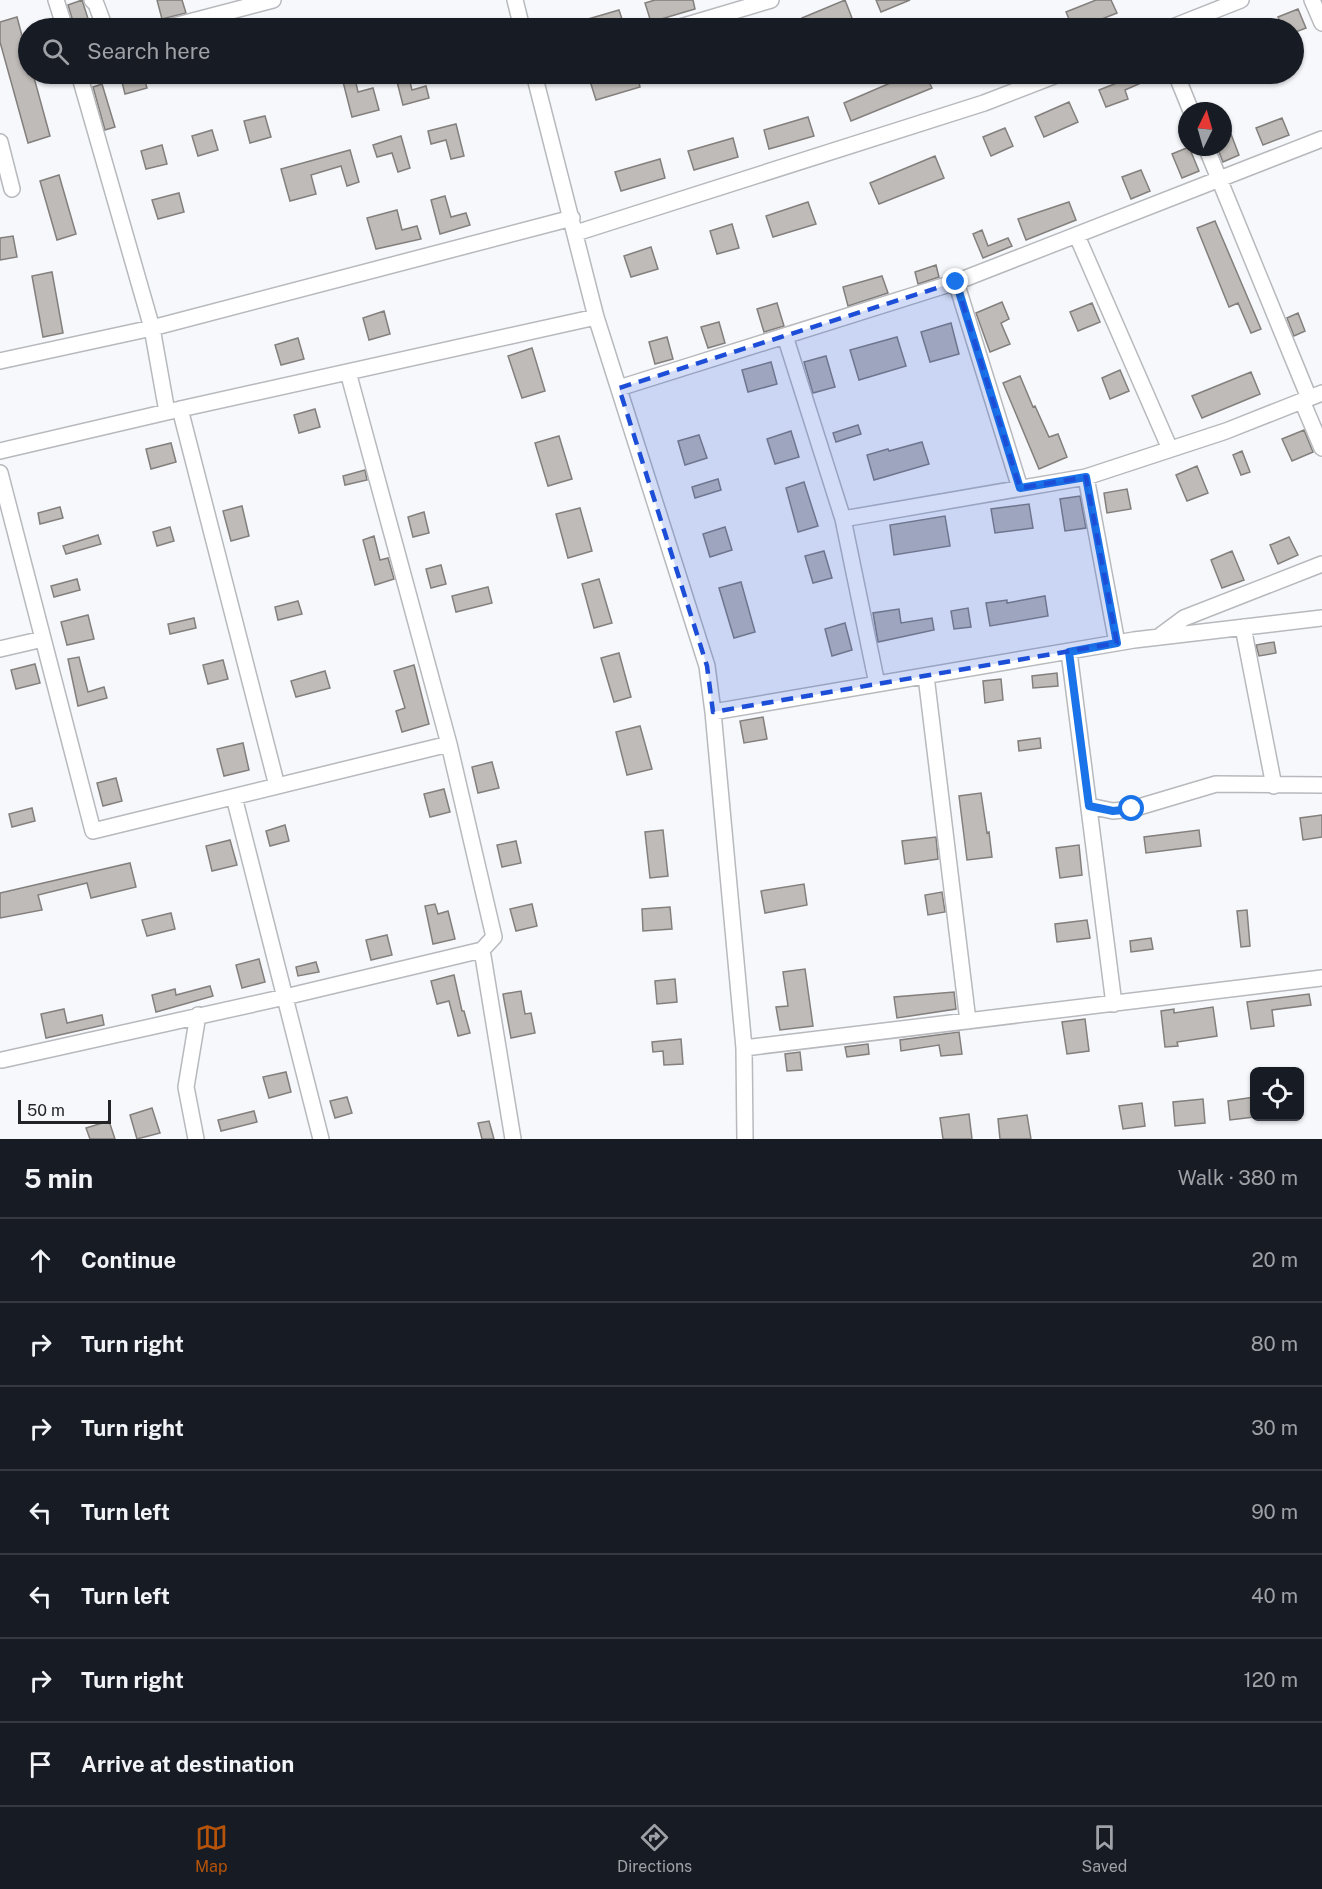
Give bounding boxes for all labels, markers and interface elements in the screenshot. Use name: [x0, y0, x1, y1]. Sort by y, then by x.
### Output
search box: [18, 18, 1304, 84]
icon: search: [39, 35, 72, 68]
text: Search here: [87, 38, 211, 64]
north arrow: [1178, 102, 1232, 156]
route end: [942, 268, 968, 294]
route start: [1118, 795, 1144, 821]
map controls: [1250, 1067, 1304, 1121]
button: locate: [1250, 1067, 1304, 1121]
scale bar: [18, 1097, 111, 1124]
text: 50 m: [27, 1101, 65, 1120]
text: 5 min: [24, 1163, 93, 1194]
text: Walk · 380 m: [1178, 1166, 1298, 1190]
icon: ahead: [24, 1244, 57, 1277]
text: Continue: [81, 1247, 176, 1273]
text: 20 m: [1252, 1248, 1298, 1272]
icon: right: [24, 1328, 57, 1361]
text: Turn right: [81, 1331, 184, 1357]
text: 80 m: [1251, 1332, 1298, 1356]
icon: right: [24, 1412, 57, 1445]
text: Turn right: [81, 1415, 184, 1441]
text: 30 m: [1251, 1416, 1298, 1440]
icon: left: [24, 1496, 57, 1529]
text: Turn left: [81, 1499, 170, 1525]
text: 90 m: [1251, 1500, 1298, 1524]
icon: left: [24, 1580, 57, 1613]
text: Turn left: [81, 1583, 170, 1609]
text: 40 m: [1251, 1584, 1298, 1608]
icon: right: [24, 1664, 57, 1697]
text: Turn right: [81, 1667, 184, 1693]
text: 120 m: [1244, 1668, 1298, 1692]
icon: arrive: [24, 1748, 57, 1781]
text: Arrive at destination: [81, 1751, 294, 1777]
tab: Map: [195, 1821, 228, 1876]
tab: Directions: [617, 1821, 692, 1876]
tab: Saved: [1082, 1821, 1127, 1876]

